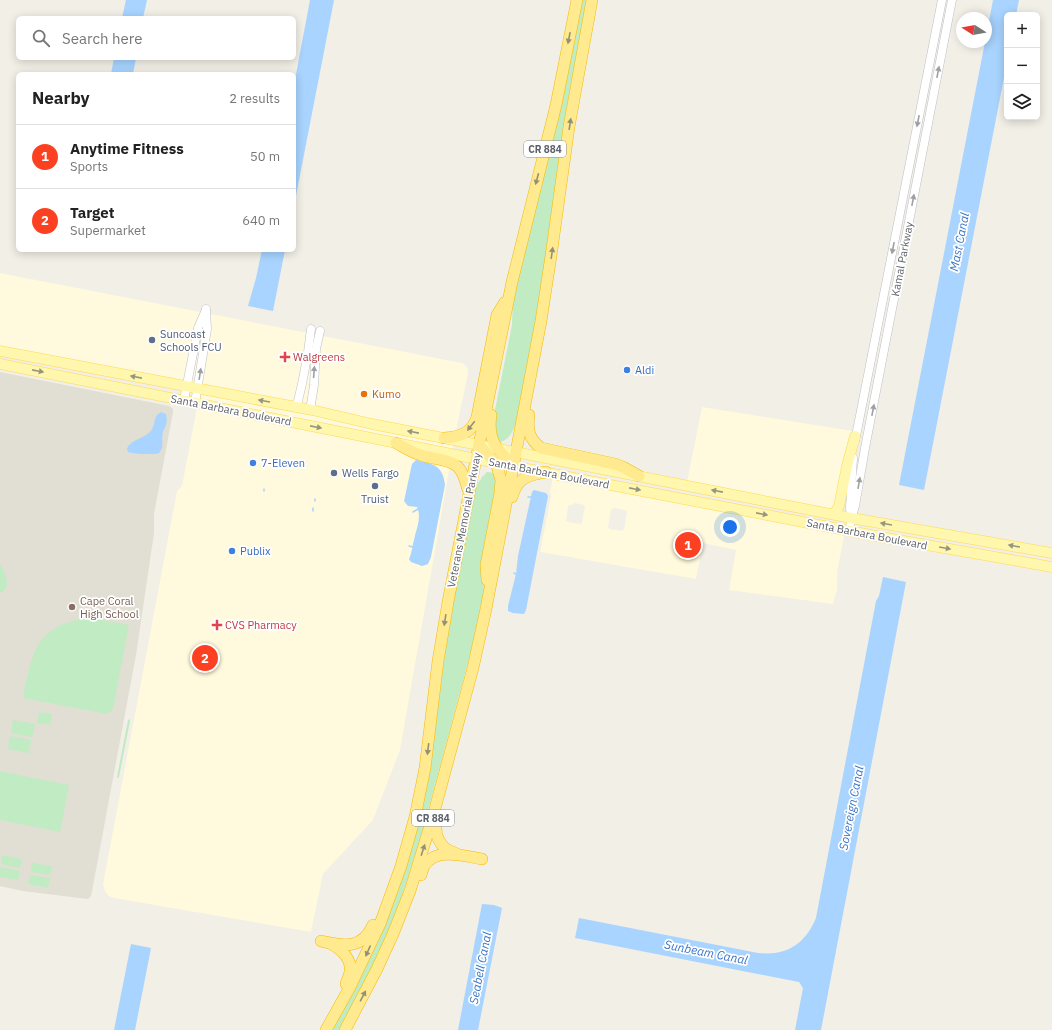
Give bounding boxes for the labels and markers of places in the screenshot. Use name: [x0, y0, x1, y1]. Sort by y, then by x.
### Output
place label: Suncoast Schools FCU: [160, 327, 222, 354]
marker: Suncoast Schools FCU: [147, 335, 157, 345]
place label: Walgreens: [293, 350, 345, 364]
marker: Walgreens: [280, 352, 290, 362]
place label: Aldi: [635, 363, 654, 377]
marker: Aldi: [622, 365, 632, 375]
place label: Kumo: [372, 387, 401, 401]
marker: Kumo: [359, 389, 369, 399]
place label: 7-Eleven: [261, 456, 305, 470]
marker: 7-Eleven: [248, 458, 258, 468]
place label: Wells Fargo: [342, 466, 399, 480]
marker: Wells Fargo: [329, 468, 339, 478]
marker: Truist: [370, 481, 380, 491]
place label: Truist: [361, 492, 389, 506]
pin: 1: [675, 530, 701, 560]
place label: Publix: [240, 544, 271, 558]
marker: Publix: [227, 546, 237, 556]
place label: Cape Coral High School: [80, 594, 139, 621]
marker: Cape Coral High School: [67, 602, 77, 612]
place label: CVS Pharmacy: [225, 618, 297, 632]
marker: CVS Pharmacy: [212, 620, 222, 630]
pin: 2: [192, 643, 218, 673]

